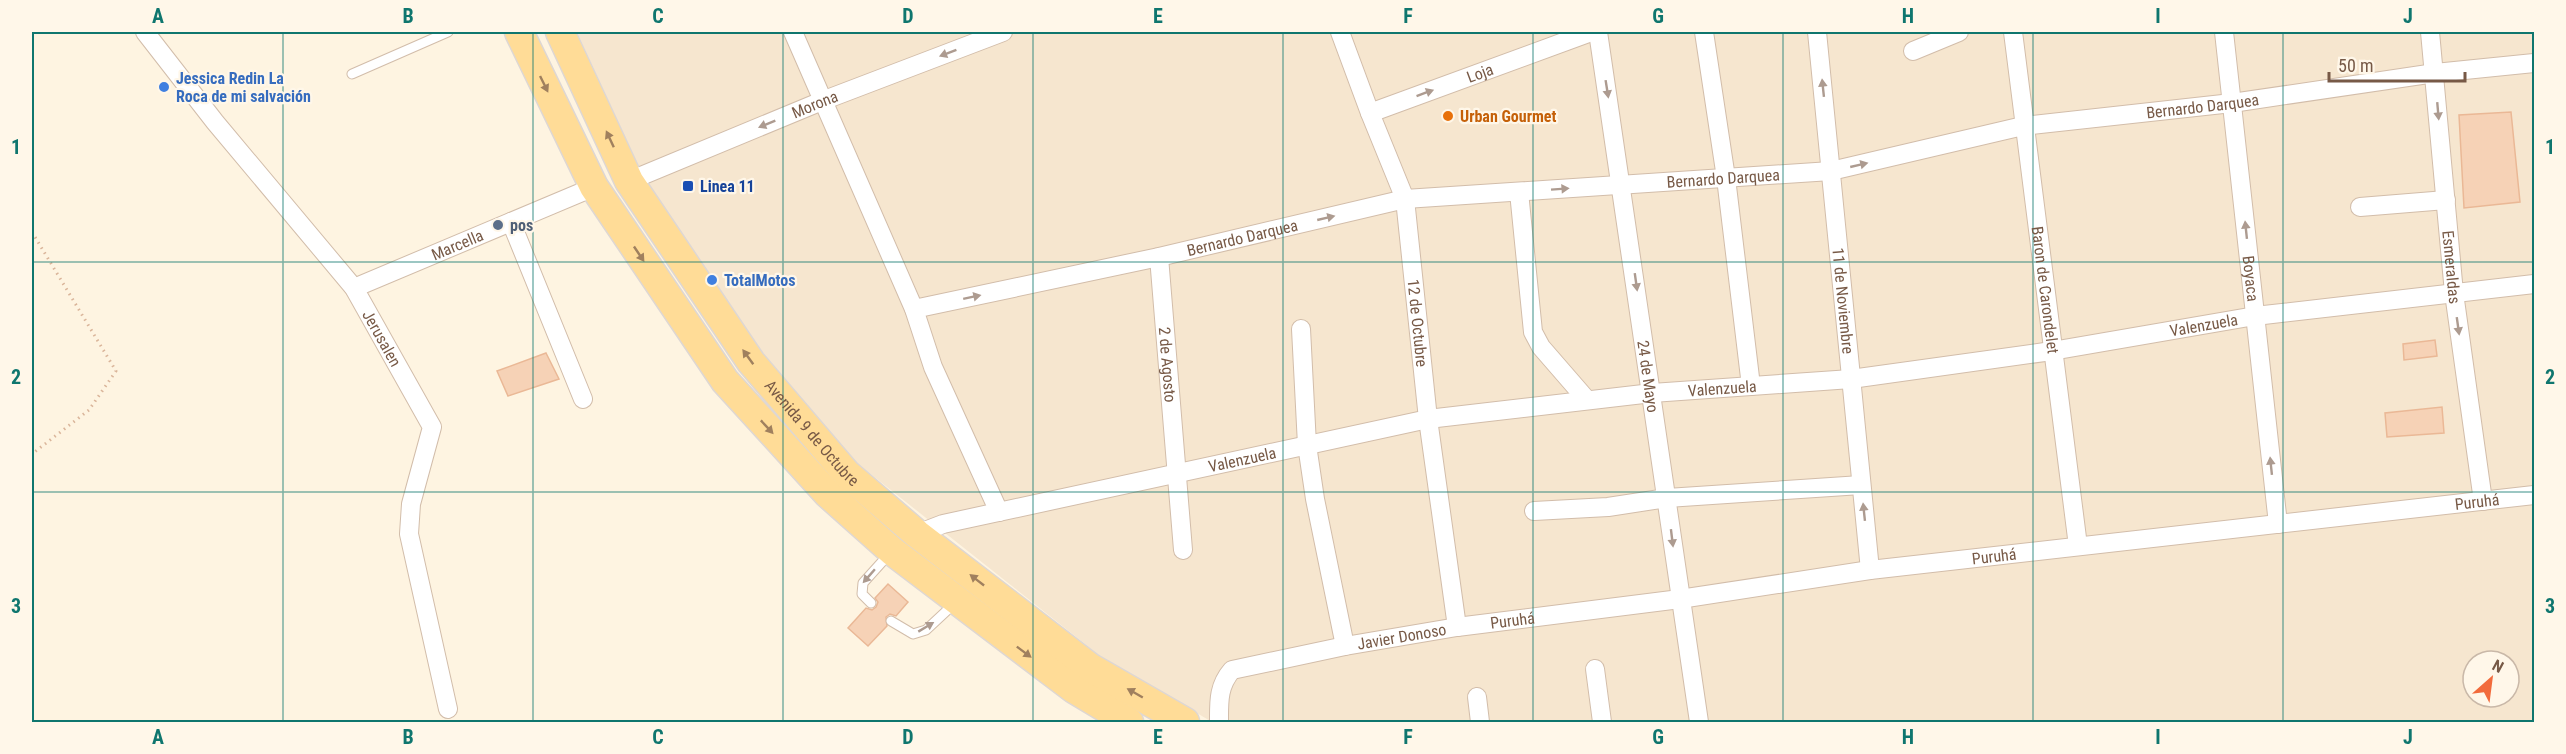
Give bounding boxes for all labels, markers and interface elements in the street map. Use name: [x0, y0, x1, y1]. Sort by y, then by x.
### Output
text: A: [152, 4, 164, 28]
text: B: [402, 4, 414, 28]
text: C: [652, 4, 664, 28]
text: D: [902, 4, 914, 28]
text: E: [1153, 4, 1163, 28]
text: F: [1403, 4, 1413, 28]
text: G: [1652, 4, 1664, 28]
text: H: [1902, 4, 1914, 28]
text: I: [2155, 4, 2161, 28]
text: J: [2403, 4, 2413, 28]
scale bar: [2329, 45, 2466, 83]
one-way arrow: [939, 48, 957, 58]
text: 50 m: [2338, 55, 2373, 76]
street label: Loja: [1464, 59, 1496, 86]
place label: Jessica Redin La Roca de mi salvación: [176, 69, 311, 106]
one-way arrow: [540, 76, 549, 93]
one-way arrow: [1818, 78, 1828, 97]
marker: Jessica Redin La Roca de mi salvación: [157, 80, 171, 94]
one-way arrow: [1602, 80, 1611, 99]
street label: Morona: [789, 86, 841, 122]
one-way arrow: [1416, 87, 1434, 97]
street label: Bernardo Darquea: [2145, 90, 2260, 122]
one-way arrow: [2433, 101, 2443, 120]
place label: Urban Gourmet: [1460, 107, 1556, 126]
marker: Urban Gourmet: [1441, 109, 1455, 123]
one-way arrow: [757, 119, 775, 129]
one-way arrow: [605, 131, 614, 148]
text: 1: [11, 135, 21, 159]
text: 1: [2545, 135, 2555, 159]
one-way arrow: [1850, 159, 1868, 169]
street label: Bernardo Darquea: [1666, 165, 1780, 191]
place label: Linea 11: [700, 177, 755, 196]
marker: Linea 11: [681, 179, 695, 193]
one-way arrow: [1551, 185, 1570, 194]
one-way arrow: [1317, 212, 1335, 222]
street label: Bernardo Darquea: [1185, 215, 1300, 260]
place label: pos: [510, 216, 533, 235]
marker: pos: [491, 218, 505, 232]
one-way arrow: [2241, 221, 2251, 240]
street label: Marcella: [428, 225, 486, 264]
street label: Baron de Carondelet: [2028, 225, 2063, 355]
street label: Esmeraldas: [2439, 229, 2465, 305]
one-way arrow: [634, 246, 645, 262]
street label: 11 de Noviembre: [1829, 247, 1858, 355]
street label: Boyaca: [2239, 255, 2263, 302]
place label: TotalMotos: [724, 271, 796, 290]
marker: TotalMotos: [705, 273, 719, 287]
one-way arrow: [1631, 273, 1640, 292]
street label: 12 de Octubre: [1404, 278, 1432, 368]
one-way arrow: [962, 292, 981, 301]
street label: Jerusalen: [359, 307, 406, 370]
street label: Valenzuela: [2168, 310, 2239, 340]
one-way arrow: [2454, 316, 2463, 335]
street label: 2 de Agosto: [1155, 326, 1180, 403]
street label: 24 de Mayo: [1634, 339, 1663, 414]
one-way arrow: [742, 349, 754, 365]
text: 2: [11, 365, 21, 389]
text: 2: [2545, 365, 2555, 389]
street label: Avenida 9 de Octubre: [761, 376, 863, 490]
street label: Valenzuela: [1687, 376, 1757, 400]
one-way arrow: [760, 420, 774, 435]
street label: Valenzuela: [1207, 443, 1278, 476]
one-way arrow: [2267, 456, 2276, 475]
street label: Puruhá: [2454, 489, 2500, 513]
one-way arrow: [1859, 502, 1869, 521]
one-way arrow: [1668, 528, 1677, 547]
street label: Puruhá: [1971, 544, 2017, 568]
one-way arrow: [863, 568, 876, 583]
one-way arrow: [969, 574, 984, 586]
text: 3: [11, 594, 21, 618]
text: 3: [2545, 594, 2555, 618]
street label: Puruhá: [1489, 608, 1536, 632]
street label: Javier Donoso: [1356, 619, 1448, 653]
one-way arrow: [918, 622, 935, 632]
one-way arrow: [1016, 645, 1032, 658]
north arrow: [2461, 649, 2521, 709]
text: N: [2489, 656, 2507, 677]
one-way arrow: [1126, 688, 1143, 698]
text: A: [152, 725, 164, 749]
text: B: [402, 725, 414, 749]
text: C: [652, 725, 664, 749]
text: D: [902, 725, 914, 749]
text: E: [1153, 725, 1163, 749]
text: F: [1403, 725, 1413, 749]
text: G: [1652, 725, 1664, 749]
text: H: [1902, 725, 1914, 749]
text: I: [2155, 725, 2161, 749]
text: J: [2403, 725, 2413, 749]

